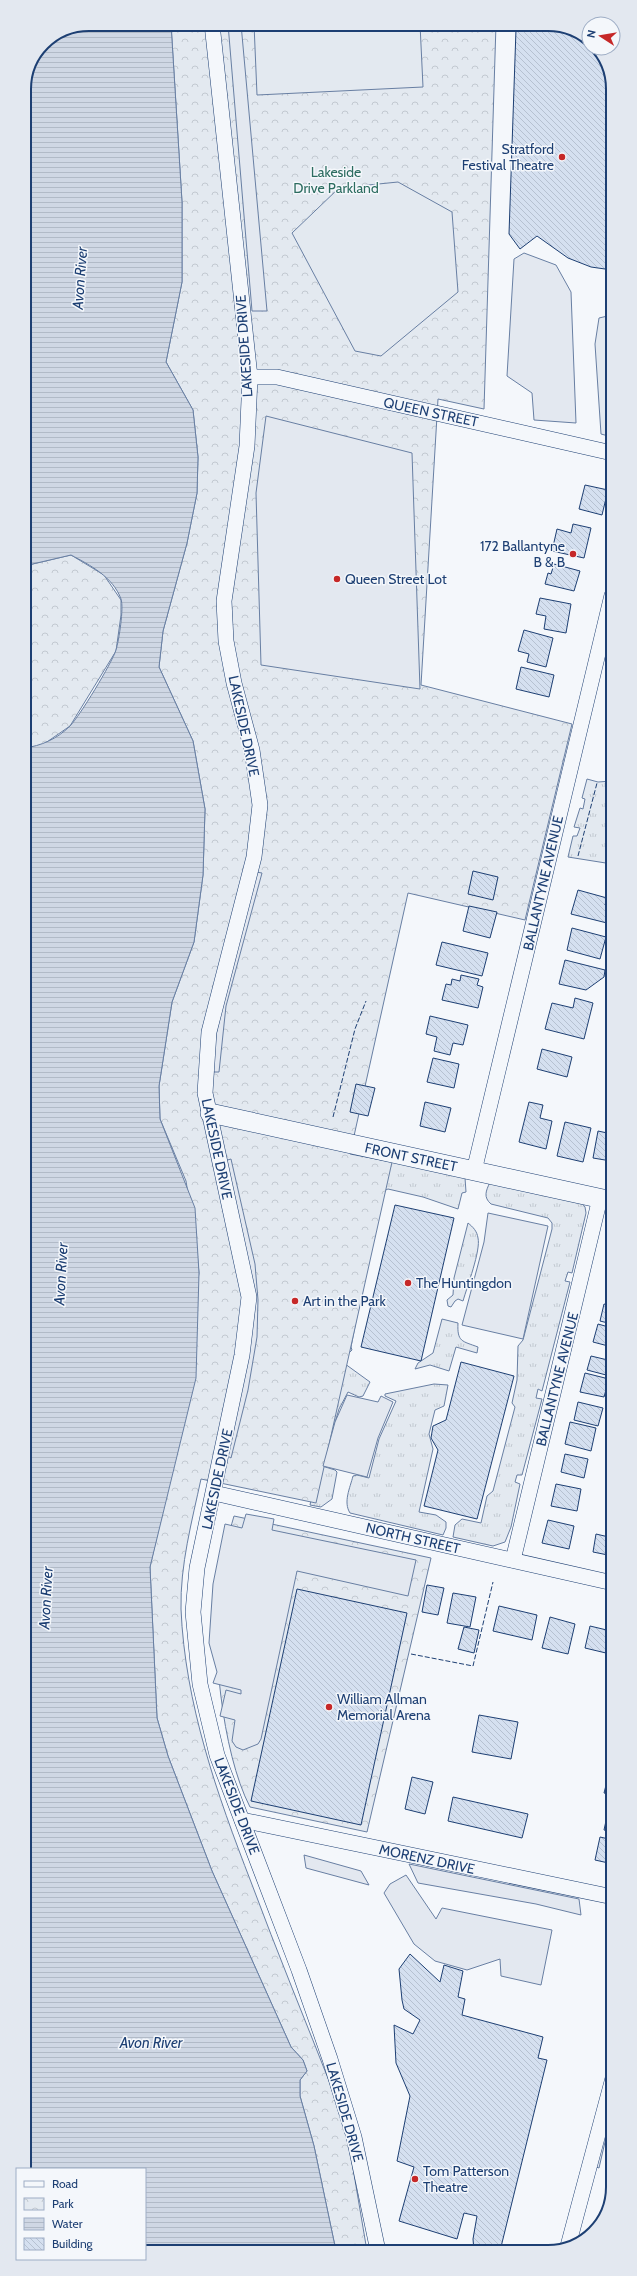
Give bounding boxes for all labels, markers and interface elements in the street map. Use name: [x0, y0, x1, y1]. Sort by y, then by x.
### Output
north arrow: [581, 16, 621, 56]
text: N: [584, 29, 599, 39]
place label: Stratford Festival Theatre: [462, 140, 554, 174]
marker: Stratford Festival Theatre: [557, 152, 567, 162]
park label: Lakeside Drive Parkland: [293, 163, 379, 197]
water label: Avon River: [69, 245, 91, 311]
street label: LAKESIDE DRIVE: [231, 294, 257, 398]
street label: QUEEN STREET: [382, 393, 481, 431]
place label: 172 Ballantyne B & B: [480, 537, 565, 571]
marker: 172 Ballantyne B & B: [568, 549, 578, 559]
place label: Queen Street Lot: [345, 570, 447, 588]
marker: Queen Street Lot: [332, 574, 342, 584]
street label: LAKESIDE DRIVE: [225, 674, 264, 778]
street label: BALLANTYNE AVENUE: [519, 814, 567, 952]
street label: LAKESIDE DRIVE: [198, 1097, 237, 1201]
street label: FRONT STREET: [363, 1138, 459, 1176]
water label: Avon River: [50, 1241, 72, 1307]
place label: The Huntingdon: [416, 1274, 512, 1292]
marker: The Huntingdon: [403, 1278, 413, 1288]
place label: Art in the Park: [303, 1292, 386, 1310]
marker: Art in the Park: [290, 1296, 300, 1306]
street label: BALLANTYNE AVENUE: [532, 1310, 582, 1448]
street label: LAKESIDE DRIVE: [198, 1427, 237, 1531]
street label: NORTH STREET: [364, 1518, 463, 1558]
water label: Avon River: [35, 1565, 57, 1631]
place label: William Allman Memorial Arena: [337, 1690, 431, 1724]
marker: William Allman Memorial Arena: [324, 1702, 334, 1712]
street label: LAKESIDE DRIVE: [210, 1755, 264, 1857]
street label: MORENZ DRIVE: [377, 1840, 477, 1878]
water label: Avon River: [119, 2034, 184, 2052]
street label: LAKESIDE DRIVE: [322, 2060, 368, 2164]
place label: Tom Patterson Theatre: [423, 2162, 509, 2196]
legend: [16, 2168, 146, 2260]
marker: Tom Patterson Theatre: [410, 2174, 420, 2184]
text: Road: [52, 2176, 78, 2191]
text: Park: [52, 2196, 74, 2211]
text: Water: [52, 2216, 83, 2231]
text: Building: [52, 2236, 94, 2251]

